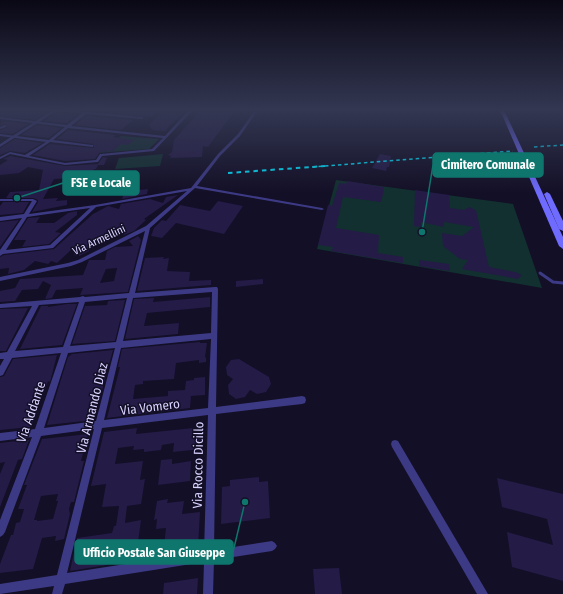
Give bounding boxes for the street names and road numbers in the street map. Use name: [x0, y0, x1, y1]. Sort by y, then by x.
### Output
street label: Via Armellini: [70, 222, 128, 258]
street label: Via Armando Diaz: [73, 361, 111, 455]
street label: Via Addante: [14, 379, 48, 445]
street label: Via Vomero: [119, 396, 181, 418]
street label: Via Rocco Dicillo: [190, 421, 206, 509]

